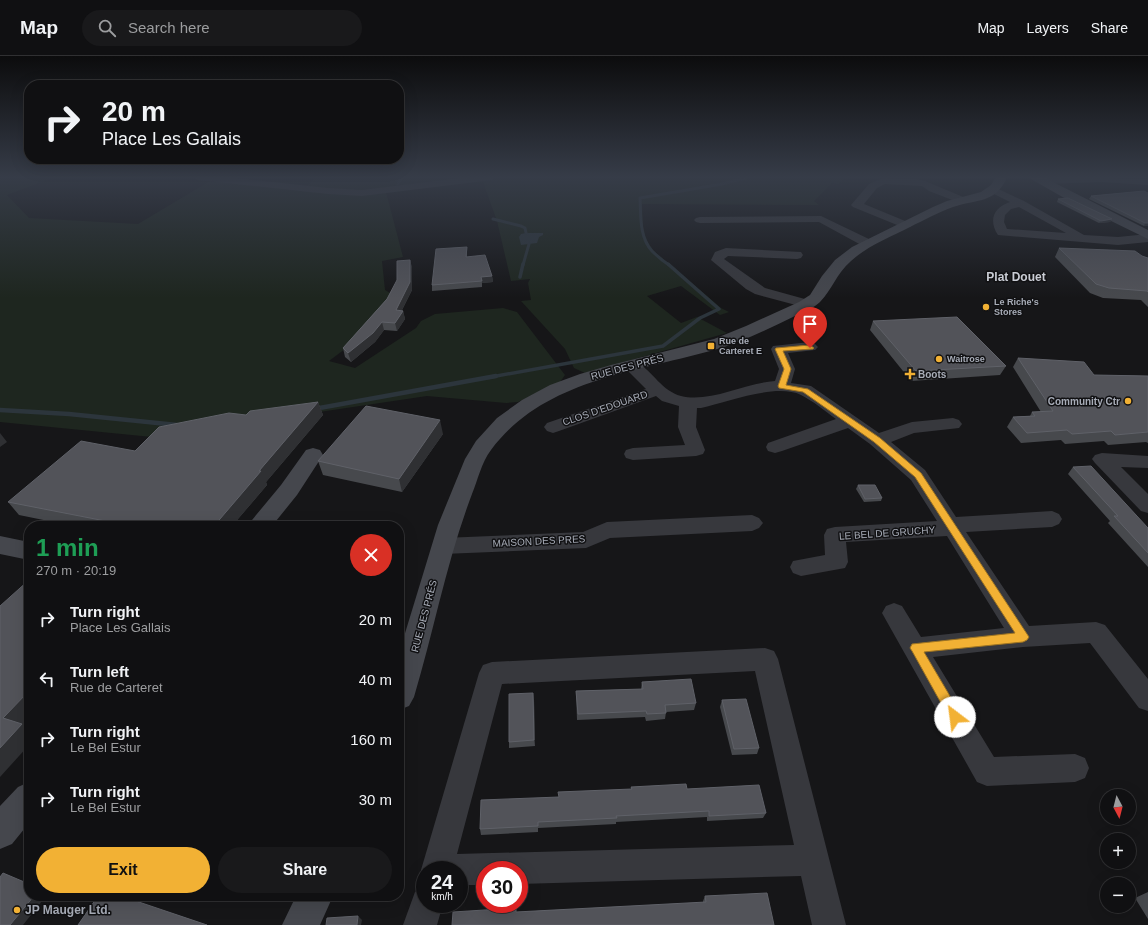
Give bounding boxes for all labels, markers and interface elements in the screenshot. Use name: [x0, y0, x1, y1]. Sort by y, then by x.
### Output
search box: [82, 10, 362, 46]
text: Map: [20, 17, 58, 38]
icon: search: [96, 17, 118, 39]
text: Search here: [128, 19, 210, 36]
text: Map: [977, 20, 1005, 36]
text: Layers: [1027, 20, 1069, 36]
text: Share: [1091, 20, 1128, 36]
icon: right: [36, 96, 88, 148]
text: 20 m: [102, 96, 166, 127]
text: Place Les Gallais: [102, 129, 241, 149]
district label: Plat Douet: [986, 270, 1046, 284]
place label: Le Riche's Stores: [994, 297, 1039, 317]
marker: Le Riche's Stores: [981, 302, 991, 312]
pin: [793, 307, 827, 348]
icon: arrive: [799, 313, 821, 335]
place label: Rue de Carteret E: [719, 336, 762, 356]
marker: Rue de Carteret E: [706, 341, 716, 351]
street label: RUE DES PRÉS: [589, 351, 665, 382]
marker: Waitrose: [934, 354, 944, 364]
place label: Waitrose: [947, 354, 985, 364]
marker: Boots: [905, 369, 915, 379]
place label: Boots: [918, 369, 947, 380]
street label: CLOS D'EDOUARD: [561, 388, 649, 428]
place label: Community Ctr: [1048, 396, 1120, 407]
marker: Community Ctr: [1123, 396, 1133, 406]
street label: LE BEL DE GRUCHY: [839, 524, 936, 542]
street label: MAISON DES PRES: [492, 533, 586, 549]
text: 1 min: [36, 534, 99, 561]
button: close: [350, 534, 392, 576]
text: 270 m · 20:19: [36, 563, 116, 578]
street label: RUE DES PRÉS: [408, 578, 439, 653]
text: Turn right: [70, 603, 140, 620]
icon: right: [36, 608, 58, 630]
text: 20 m: [359, 611, 392, 628]
text: Place Les Gallais: [70, 620, 170, 635]
text: Turn left: [70, 663, 129, 680]
icon: left: [36, 668, 58, 690]
text: 40 m: [359, 671, 392, 688]
text: Rue de Carteret: [70, 680, 163, 695]
position arrow: [934, 696, 976, 738]
text: Turn right: [70, 723, 140, 740]
icon: right: [36, 728, 58, 750]
text: 160 m: [350, 731, 392, 748]
text: Le Bel Estur: [70, 740, 141, 755]
text: Turn right: [70, 783, 140, 800]
icon: right: [36, 788, 58, 810]
north arrow: [1100, 789, 1136, 825]
map controls: [1100, 789, 1136, 913]
text: 30 m: [359, 791, 392, 808]
text: Le Bel Estur: [70, 800, 141, 815]
button: +: [1100, 833, 1136, 869]
button: Exit: [36, 847, 210, 893]
button: Share: [218, 847, 392, 893]
speed limit sign: 30: [476, 861, 528, 913]
text: 24: [431, 871, 453, 893]
button: −: [1100, 877, 1136, 913]
text: km/h: [431, 891, 453, 902]
place label: JP Mauger Ltd.: [25, 903, 111, 917]
marker: JP Mauger Ltd.: [12, 905, 22, 915]

